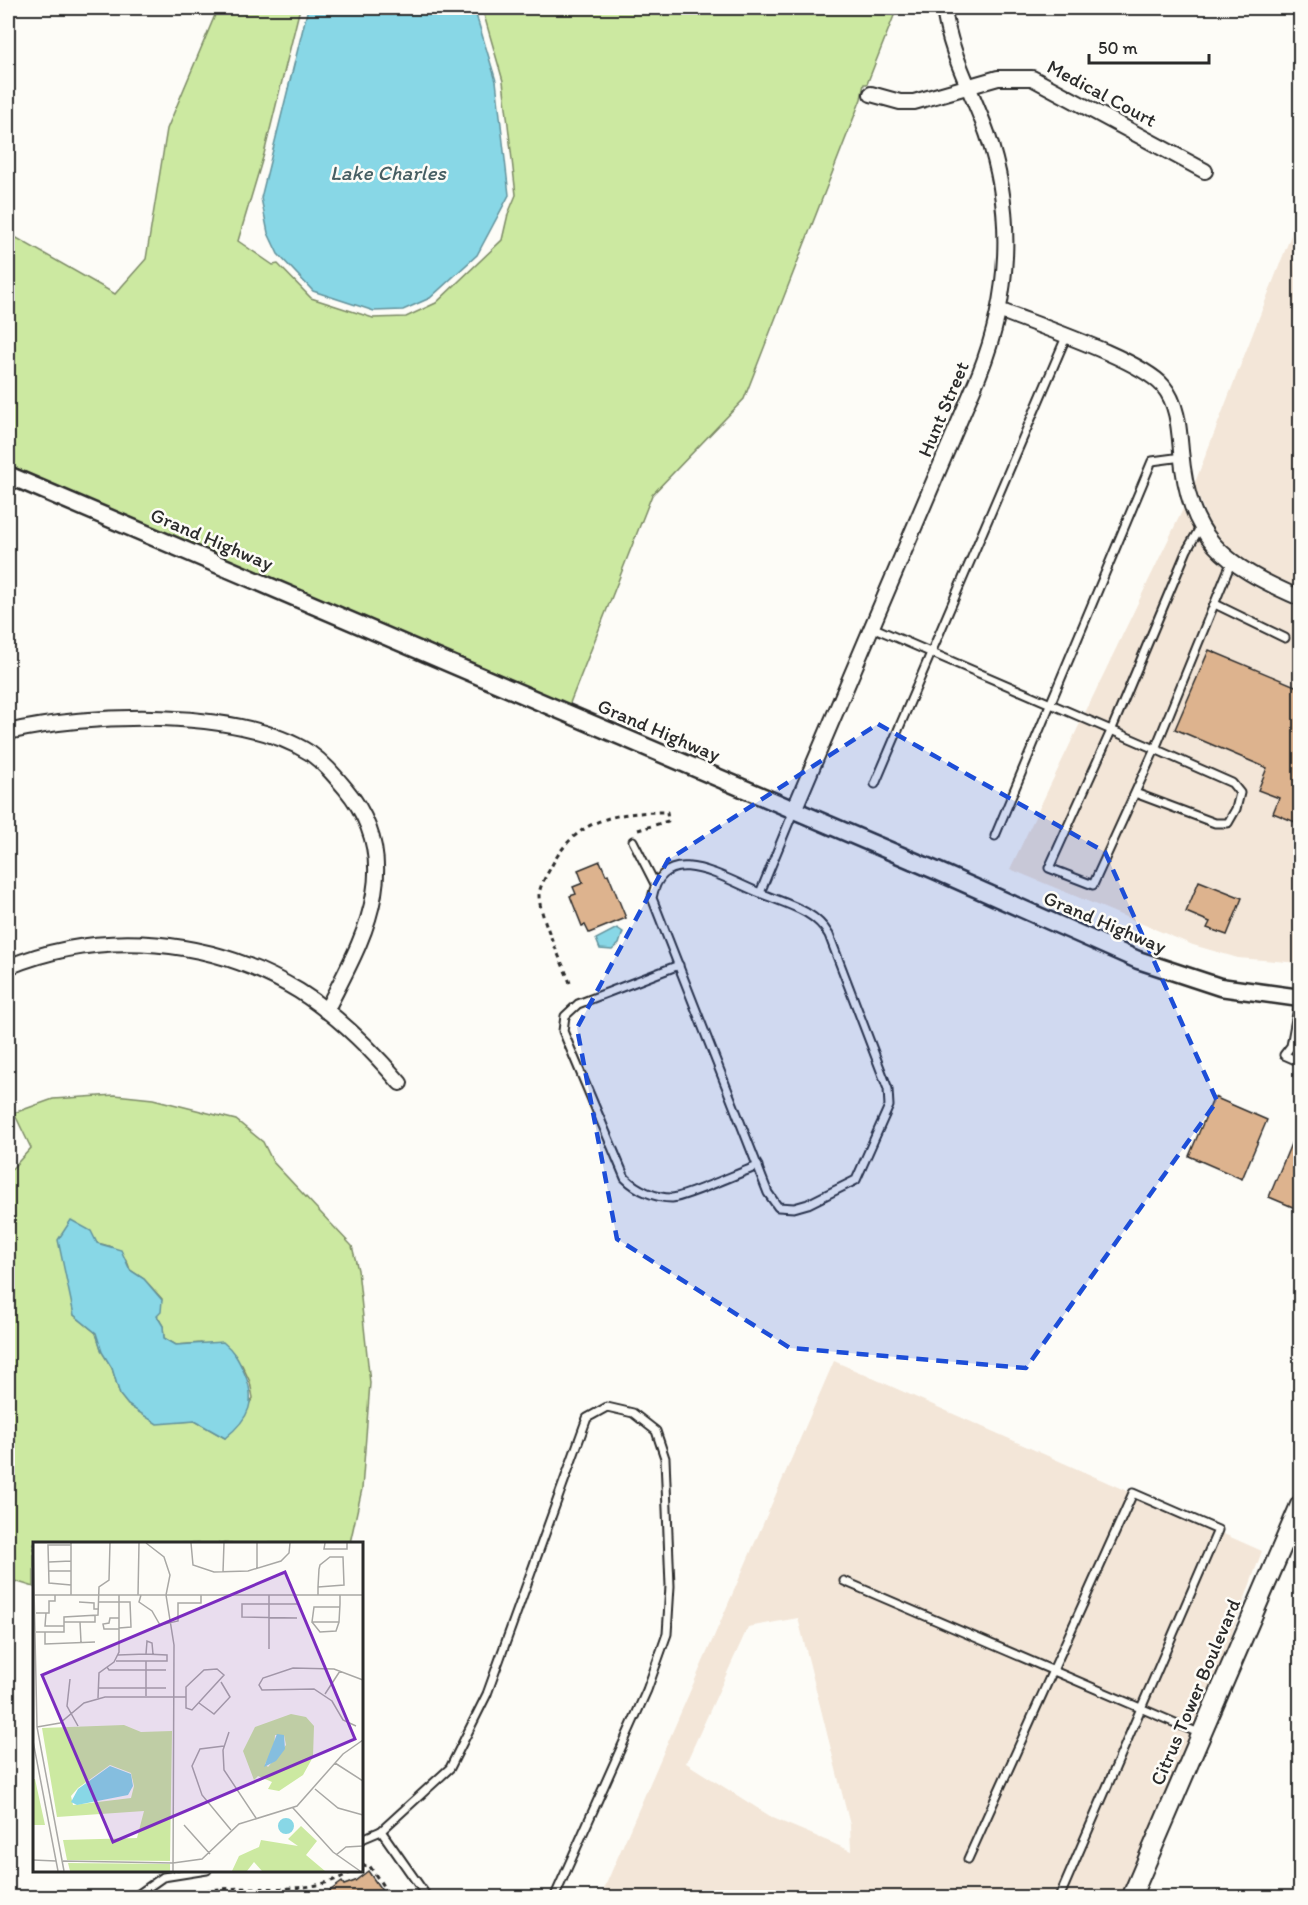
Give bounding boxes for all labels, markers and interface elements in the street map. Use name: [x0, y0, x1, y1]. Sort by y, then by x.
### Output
scale bar: [1089, 27, 1209, 65]
text: 50 m: [1098, 37, 1138, 59]
street label: Medical Court: [1043, 54, 1161, 132]
water label: Lake Charles: [330, 160, 448, 185]
street label: Hunt Street: [912, 357, 974, 460]
street label: Grand Highway: [147, 502, 278, 576]
street label: Grand Highway: [594, 693, 725, 767]
street label: Grand Highway: [1040, 885, 1171, 959]
inset map: [33, 1542, 363, 1872]
street label: Citrus Tower Boulevard: [1145, 1595, 1245, 1789]

